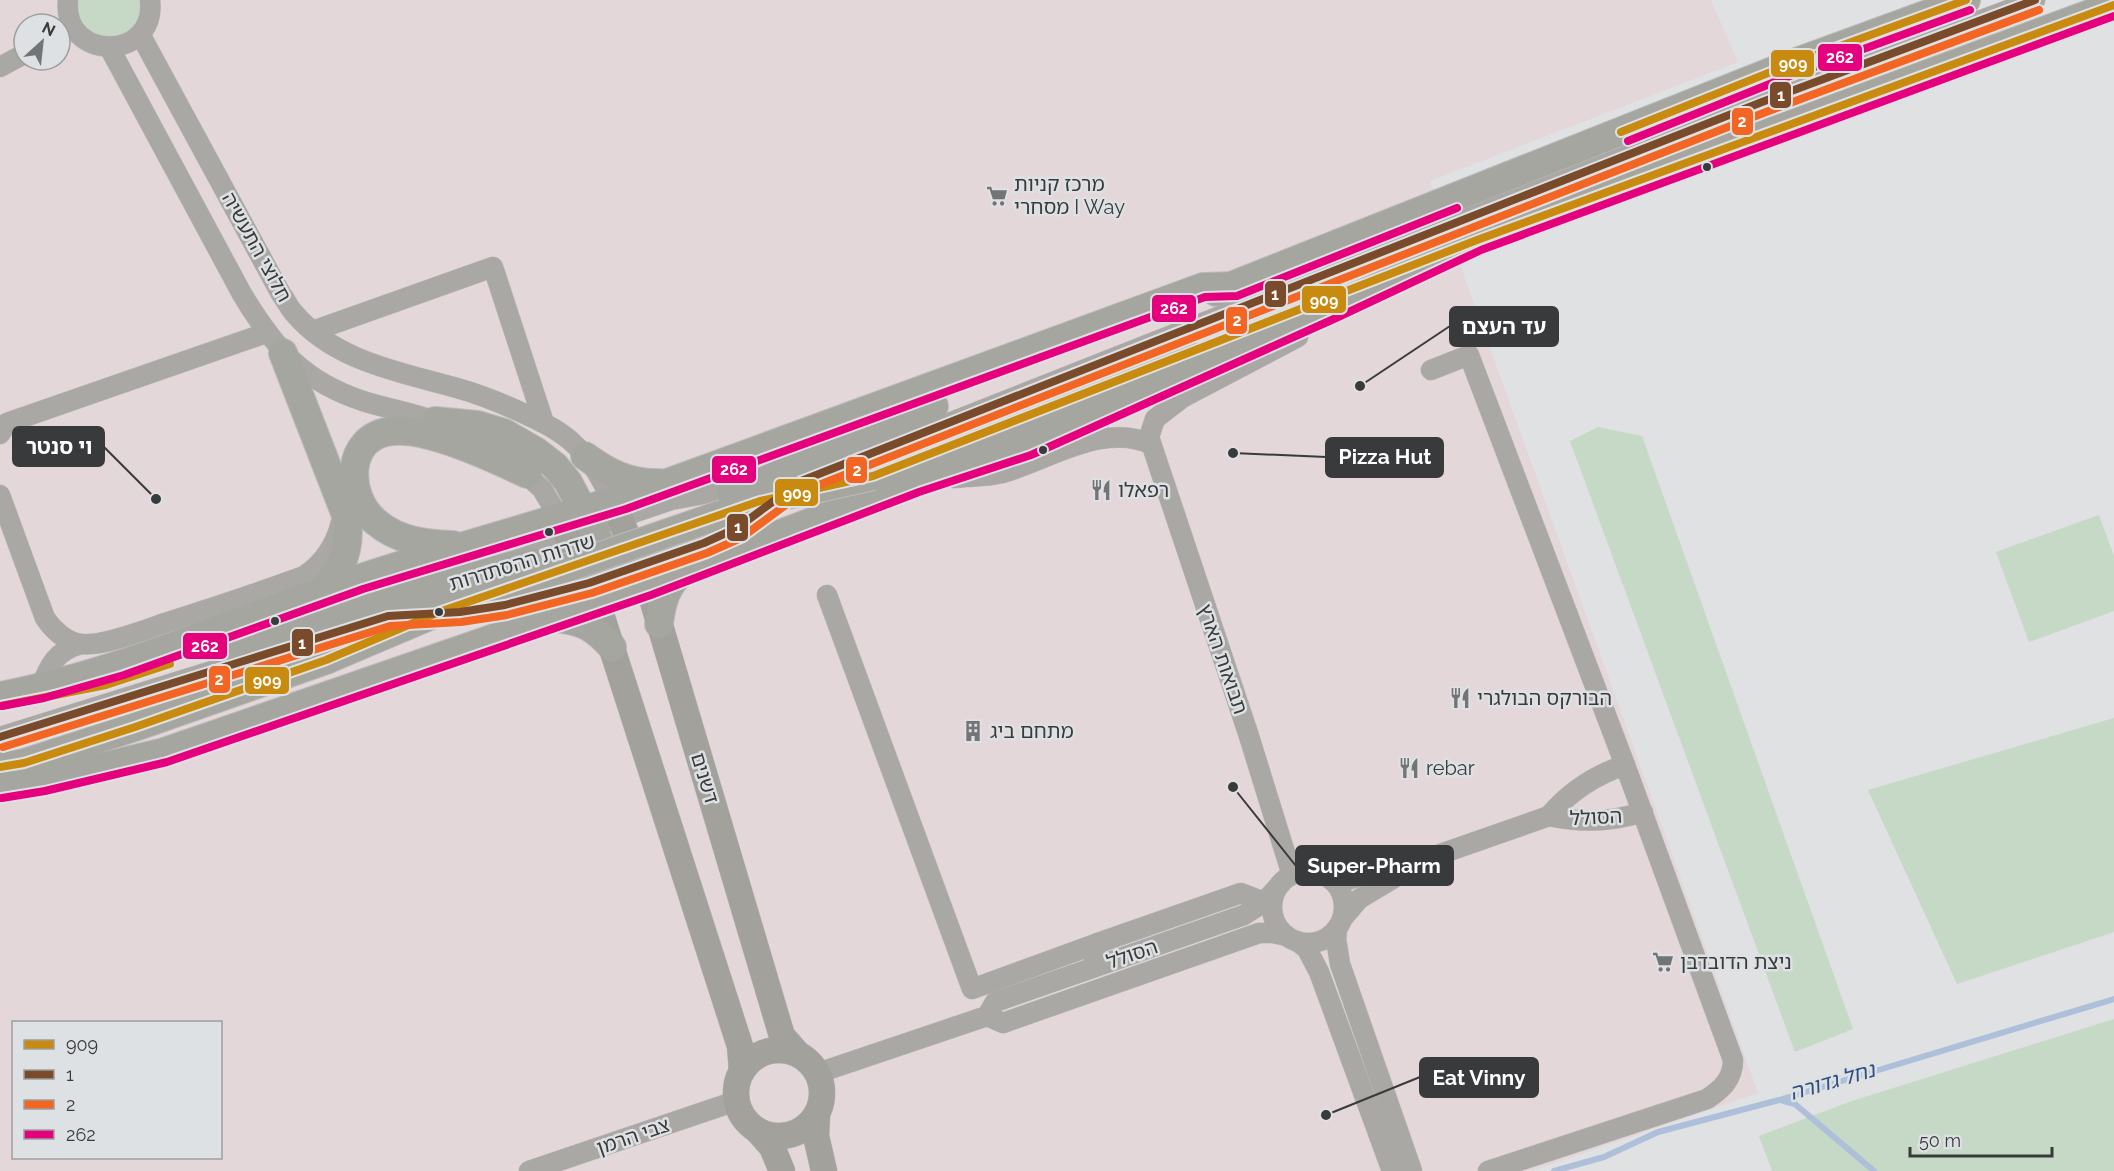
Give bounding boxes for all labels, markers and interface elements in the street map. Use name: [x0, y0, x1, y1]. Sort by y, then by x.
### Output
north arrow: [12, 12, 72, 72]
text: N: [39, 18, 58, 40]
line badge: 262: [1817, 43, 1863, 72]
text: 262: [1826, 48, 1854, 67]
line badge: 909: [1770, 49, 1815, 78]
text: 909: [1779, 54, 1807, 73]
line badge: 1: [1769, 81, 1792, 109]
text: 1: [1777, 86, 1785, 105]
line badge: 2: [1731, 107, 1754, 136]
text: 2: [1737, 112, 1747, 131]
unlabelled marker: [1701, 161, 1713, 173]
place label: מרכז קניות מסחרי I Way: [1014, 172, 1125, 219]
supermarket icon: מרכז קניות מסחרי I Way: [985, 184, 1009, 208]
street label: חלוצי התעשיה: [217, 188, 297, 306]
line badge: 1: [1264, 280, 1287, 308]
text: 1: [1271, 285, 1279, 304]
line badge: 909: [1301, 285, 1347, 314]
text: 909: [1310, 291, 1338, 310]
line badge: 262: [1151, 294, 1197, 323]
text: 262: [1160, 299, 1188, 318]
line badge: 2: [1225, 306, 1248, 335]
callout: עד העצם: [1450, 307, 1558, 346]
text: 2: [1232, 311, 1242, 330]
text: עד העצם: [1462, 314, 1546, 339]
callout: וי סנטר: [13, 427, 104, 466]
text: וי סנטר: [26, 434, 92, 459]
callout: Pizza Hut: [1326, 438, 1443, 477]
unlabelled marker: [1037, 444, 1049, 456]
text: Pizza Hut: [1339, 444, 1431, 469]
line badge: 262: [711, 455, 757, 484]
line badge: 2: [845, 456, 868, 484]
text: 262: [720, 460, 748, 479]
text: 2: [852, 461, 862, 480]
line badge: 909: [774, 478, 819, 507]
restaurant icon: רפאלו: [1089, 478, 1113, 502]
place label: רפאלו: [1118, 478, 1169, 502]
text: 909: [783, 484, 811, 503]
line badge: 1: [726, 513, 749, 542]
text: 1: [734, 518, 742, 537]
unlabelled marker: [543, 526, 555, 538]
street label: שדרות ההסתדרות: [446, 528, 598, 596]
street label: תבואות הארץ: [1193, 601, 1253, 717]
unlabelled marker: [433, 606, 445, 618]
unlabelled marker: [269, 615, 281, 627]
line badge: 1: [291, 628, 314, 657]
line badge: 262: [182, 632, 228, 660]
text: 1: [298, 634, 306, 653]
text: 262: [191, 637, 219, 656]
line badge: 2: [208, 665, 231, 694]
line badge: 909: [244, 666, 290, 695]
text: 2: [214, 670, 224, 689]
text: 909: [253, 671, 281, 690]
restaurant icon: הבורקס הבולגרי: [1448, 686, 1472, 710]
place label: הבורקס הבולגרי: [1477, 686, 1612, 710]
building icon: מתחם ביג: [961, 719, 985, 743]
place label: מתחם ביג: [990, 719, 1074, 743]
street label: דשנים: [686, 750, 724, 806]
restaurant icon: rebar: [1397, 756, 1421, 780]
place label: rebar: [1426, 756, 1475, 780]
street label: הסולל: [1569, 804, 1623, 830]
callout: Super-Pharm: [1296, 846, 1453, 885]
text: Super-Pharm: [1307, 853, 1441, 878]
street label: הסולל: [1103, 934, 1161, 974]
supermarket icon: ניצת הדובדבן: [1651, 950, 1675, 974]
place label: ניצת הדובדבן: [1680, 950, 1792, 974]
legend: [12, 1021, 222, 1159]
text: 909: [66, 1034, 98, 1055]
water label: נחל גדורה: [1786, 1056, 1879, 1105]
callout: Eat Vinny: [1420, 1058, 1538, 1097]
text: 1: [66, 1064, 74, 1085]
text: Eat Vinny: [1432, 1065, 1526, 1090]
text: 2: [66, 1094, 75, 1115]
street label: צבי הרמן: [593, 1112, 673, 1160]
scale bar: [1910, 1120, 2052, 1158]
text: 262: [66, 1124, 96, 1145]
text: 50 m: [1919, 1130, 1961, 1151]

